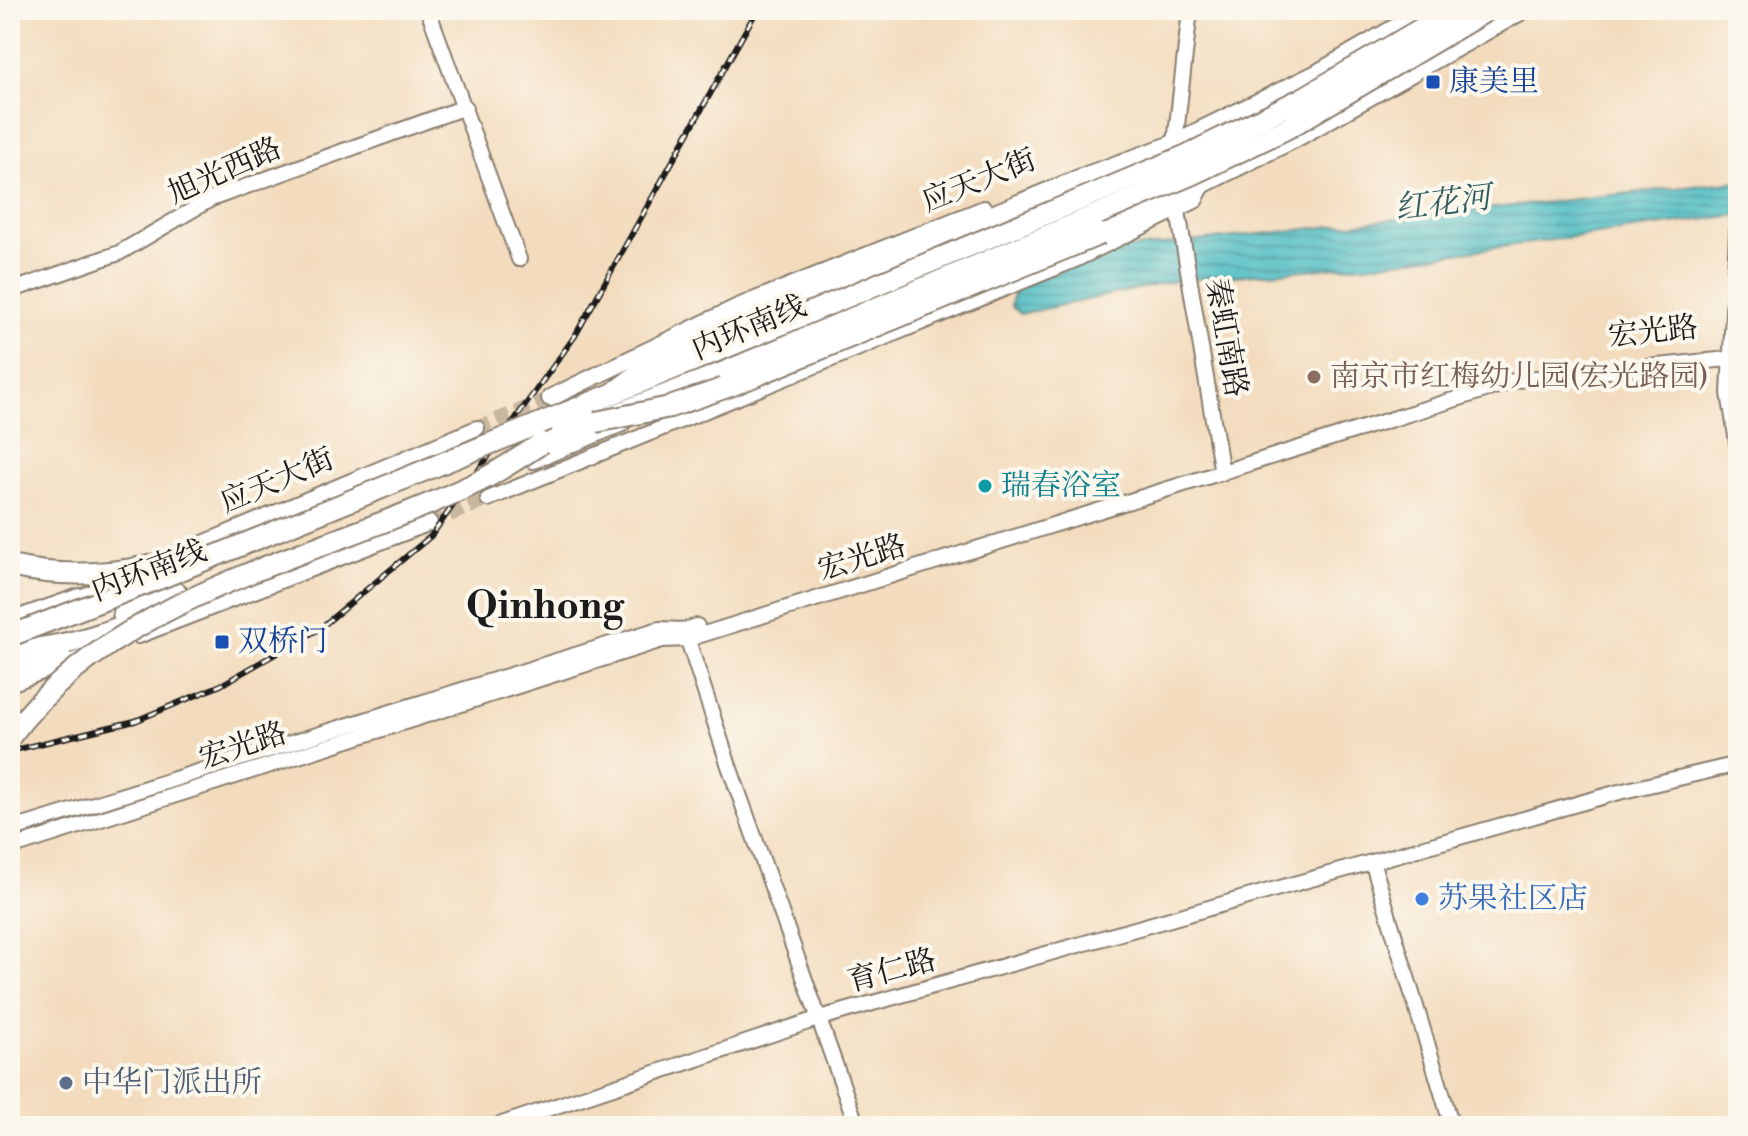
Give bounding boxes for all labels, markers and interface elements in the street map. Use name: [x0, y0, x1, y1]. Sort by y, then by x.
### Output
place label: 康美里: [1449, 63, 1539, 101]
marker: 康美里: [1424, 73, 1442, 91]
street label: 旭光西路: [162, 129, 288, 213]
street label: 应天大街: [916, 141, 1042, 221]
water label: 红花河: [1393, 177, 1498, 229]
street label: 秦虹南路: [1197, 276, 1255, 400]
street label: 内环南线: [686, 287, 812, 369]
street label: 宏光路: [1606, 308, 1700, 356]
place label: 南京市红梅幼儿园(宏光路园): [1330, 358, 1709, 396]
marker: 南京市红梅幼儿园(宏光路园): [1305, 368, 1323, 386]
street label: 应天大街: [214, 440, 340, 522]
place label: 瑞春浴室: [1001, 467, 1121, 505]
marker: 瑞春浴室: [976, 477, 994, 495]
street label: 宏光路: [813, 527, 911, 589]
street label: 内环南线: [86, 532, 212, 610]
district label: Qinhong: [466, 583, 625, 630]
place label: 双桥门: [238, 623, 328, 661]
marker: 双桥门: [213, 633, 231, 651]
street label: 宏光路: [194, 714, 292, 778]
place label: 苏果社区店: [1438, 880, 1588, 918]
marker: 苏果社区店: [1413, 890, 1431, 908]
street label: 育仁路: [844, 941, 940, 1001]
place label: 中华门派出所: [82, 1064, 262, 1102]
marker: 中华门派出所: [57, 1074, 75, 1092]

